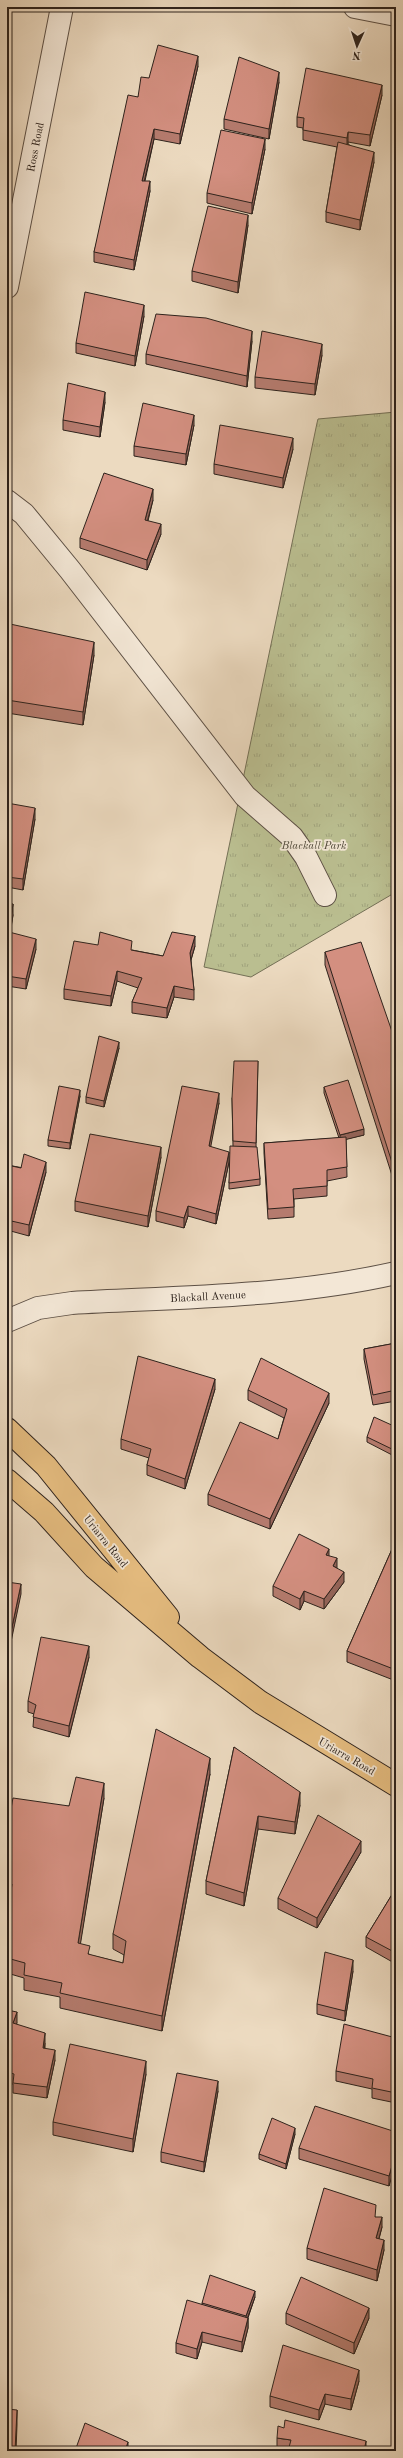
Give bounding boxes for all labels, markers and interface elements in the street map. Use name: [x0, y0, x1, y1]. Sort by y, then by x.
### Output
north arrow: [337, 26, 377, 66]
text: N: [351, 49, 361, 60]
street label: Ross Road: [26, 121, 47, 173]
park label: Blackall Park: [281, 841, 347, 852]
street label: Blackall Avenue: [170, 1290, 246, 1305]
street label: Uriarra Road: [81, 1514, 129, 1570]
street label: Uriarra Road: [316, 1737, 377, 1778]

